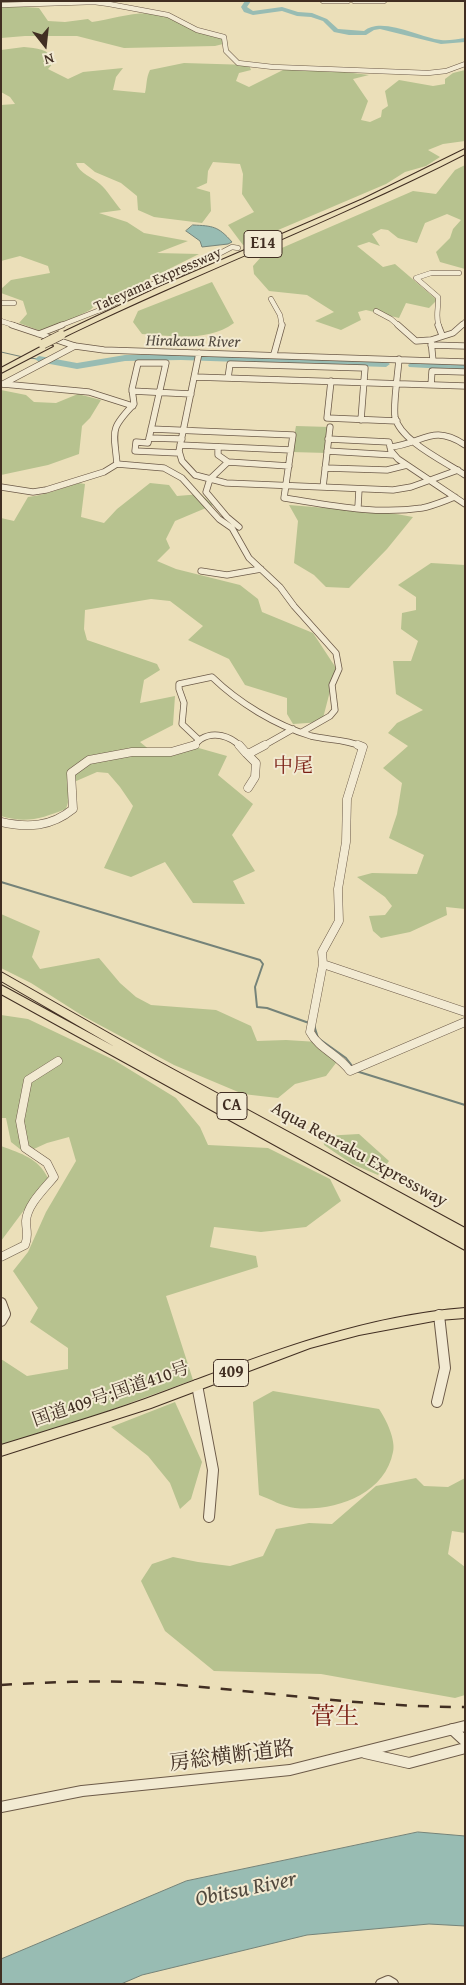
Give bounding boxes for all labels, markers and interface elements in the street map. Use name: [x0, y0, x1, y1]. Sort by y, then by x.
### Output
north arrow: [20, 20, 70, 70]
text: N: [42, 49, 56, 70]
road number: E14: [244, 230, 282, 258]
street label: Tateyama Expressway: [92, 244, 224, 316]
water label: Hirakawa River: [146, 332, 240, 352]
district label: 中尾: [273, 755, 313, 779]
road number: CA: [217, 1092, 247, 1120]
street label: Aqua Renraku Expressway: [267, 1098, 451, 1212]
street label: 国道409号;国道410号: [30, 1358, 192, 1432]
road number: 409: [214, 1360, 248, 1386]
district label: 菅生: [311, 1704, 359, 1732]
street label: 房総横断道路: [168, 1737, 296, 1777]
water label: Obitsu River: [193, 1866, 299, 1914]

